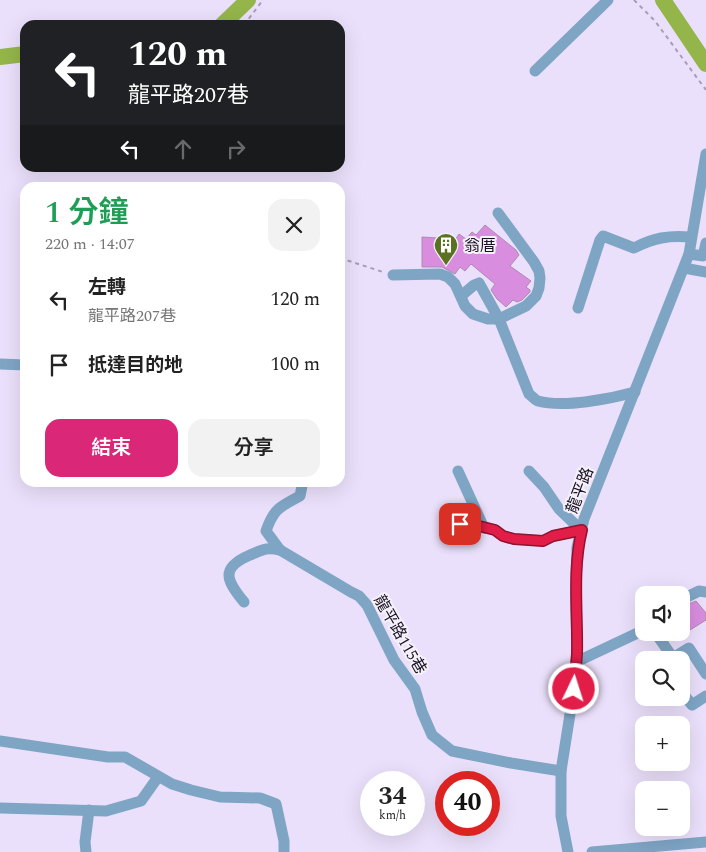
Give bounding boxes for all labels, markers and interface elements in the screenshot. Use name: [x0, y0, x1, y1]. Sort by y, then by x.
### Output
text: 120 m: [128, 28, 227, 81]
icon: left: [45, 40, 110, 105]
text: 龍平路207巷: [128, 79, 249, 112]
icon: left: [116, 135, 144, 163]
icon: ahead: [169, 135, 197, 163]
icon: right: [222, 135, 250, 163]
text: 1 分鐘: [45, 190, 129, 236]
button: close: [268, 199, 320, 251]
text: 220 m · 14:07: [45, 232, 135, 256]
building icon: 翁厝: [433, 232, 459, 266]
place label: 翁厝: [464, 234, 496, 258]
text: 左轉: [88, 273, 126, 302]
text: 120 m: [270, 285, 320, 314]
icon: left: [45, 286, 73, 314]
text: 龍平路207巷: [88, 304, 176, 328]
text: 100 m: [270, 350, 320, 379]
icon: arrive: [45, 351, 73, 379]
text: 抵達目的地: [88, 351, 183, 380]
button: 結束: [45, 419, 178, 477]
button: 分享: [188, 419, 320, 477]
street label: 龍平路: [560, 464, 600, 517]
pin: [439, 503, 481, 545]
icon: arrive: [446, 510, 474, 538]
map controls: [635, 586, 690, 836]
button: sound: [635, 586, 690, 641]
street label: 龍平路115巷: [368, 590, 433, 679]
button: search: [635, 651, 690, 706]
position arrow: [547, 662, 599, 714]
button: +: [635, 716, 690, 771]
speed limit sign: 40: [435, 771, 500, 836]
text: 34: [378, 778, 407, 816]
button: −: [635, 781, 690, 836]
text: km/h: [379, 806, 406, 825]

